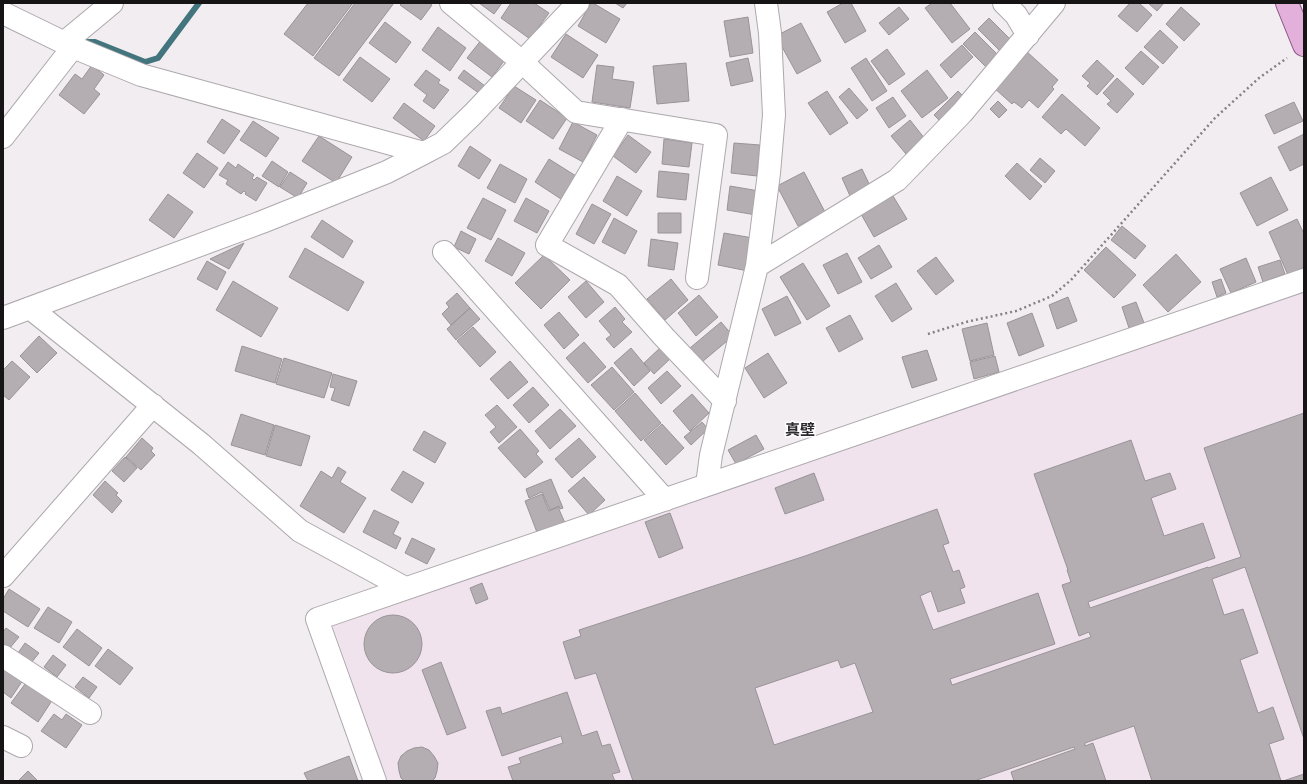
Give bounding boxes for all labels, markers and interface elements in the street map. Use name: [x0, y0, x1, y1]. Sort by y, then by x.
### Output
district label: 真壁: [785, 422, 815, 441]

